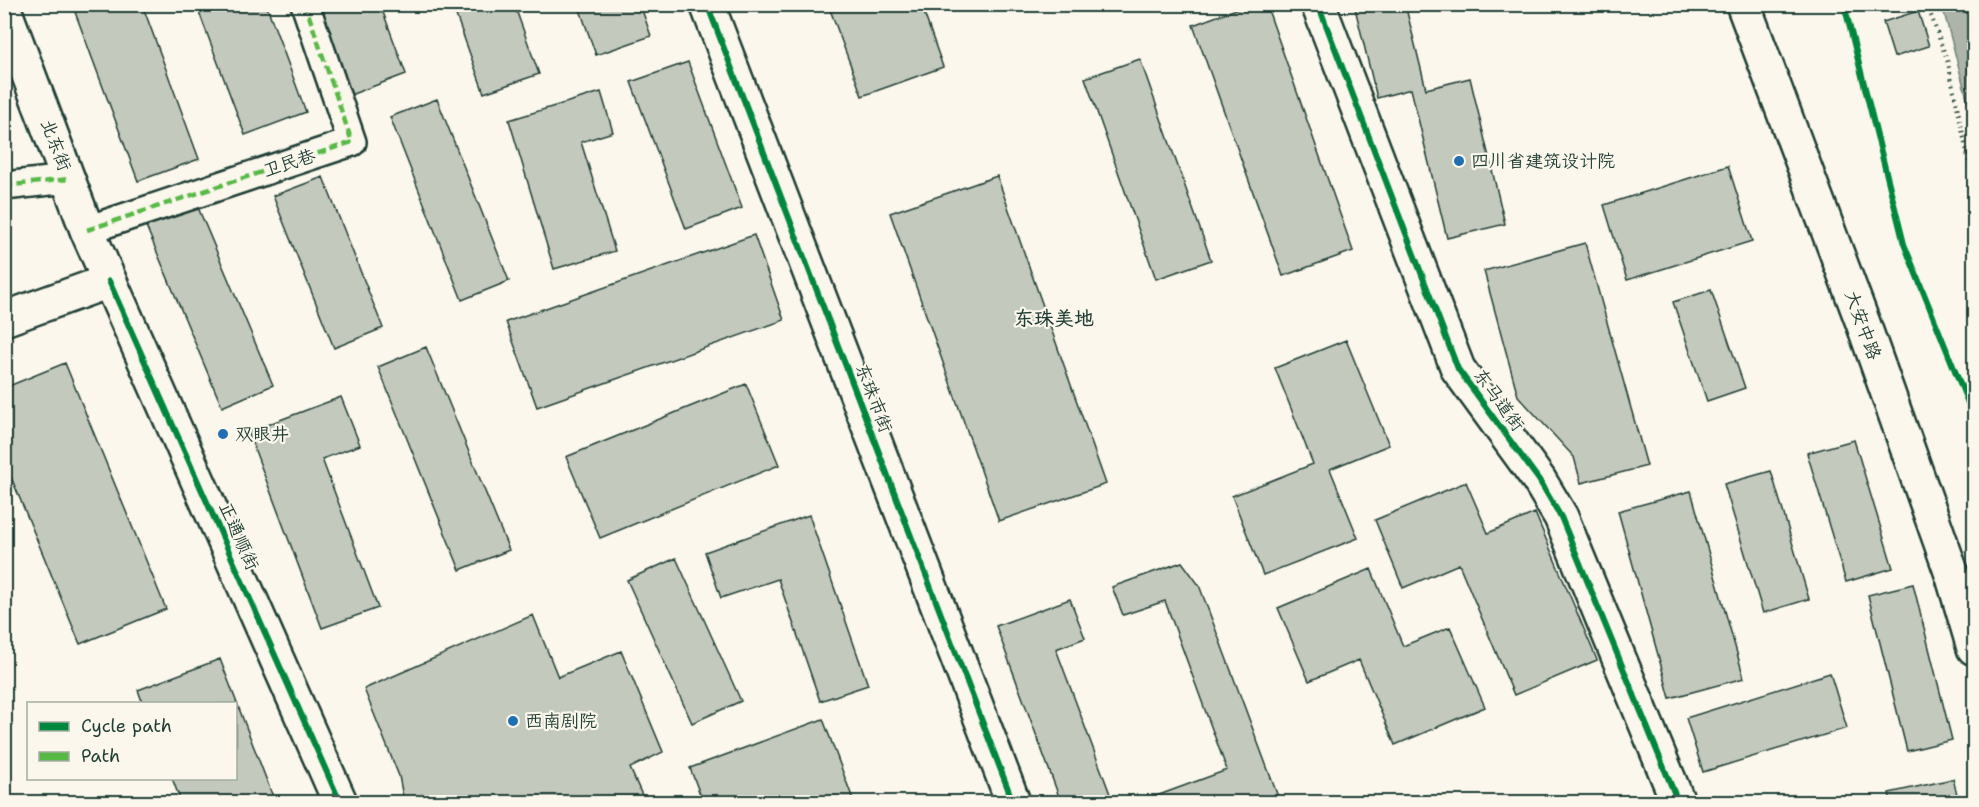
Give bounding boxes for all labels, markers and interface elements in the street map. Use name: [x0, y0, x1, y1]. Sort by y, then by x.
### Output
street label: 北东街: [35, 115, 77, 175]
street label: 卫民巷: [260, 143, 318, 183]
place label: 四川省建筑设计院: [1471, 149, 1615, 173]
marker: 四川省建筑设计院: [1452, 154, 1466, 168]
street label: 大安中路: [1839, 287, 1887, 363]
district label: 东珠美地: [1014, 305, 1094, 331]
street label: 东珠市街: [850, 360, 898, 436]
street label: 东马道街: [1468, 364, 1530, 436]
place label: 双眼井: [235, 422, 289, 446]
marker: 双眼井: [216, 427, 230, 441]
street label: 正通顺街: [213, 498, 265, 574]
legend: [27, 702, 237, 780]
place label: 西南剧院: [525, 709, 597, 733]
text: Cycle path: [81, 714, 172, 738]
marker: 西南剧院: [506, 714, 520, 728]
text: Path: [81, 744, 120, 768]

